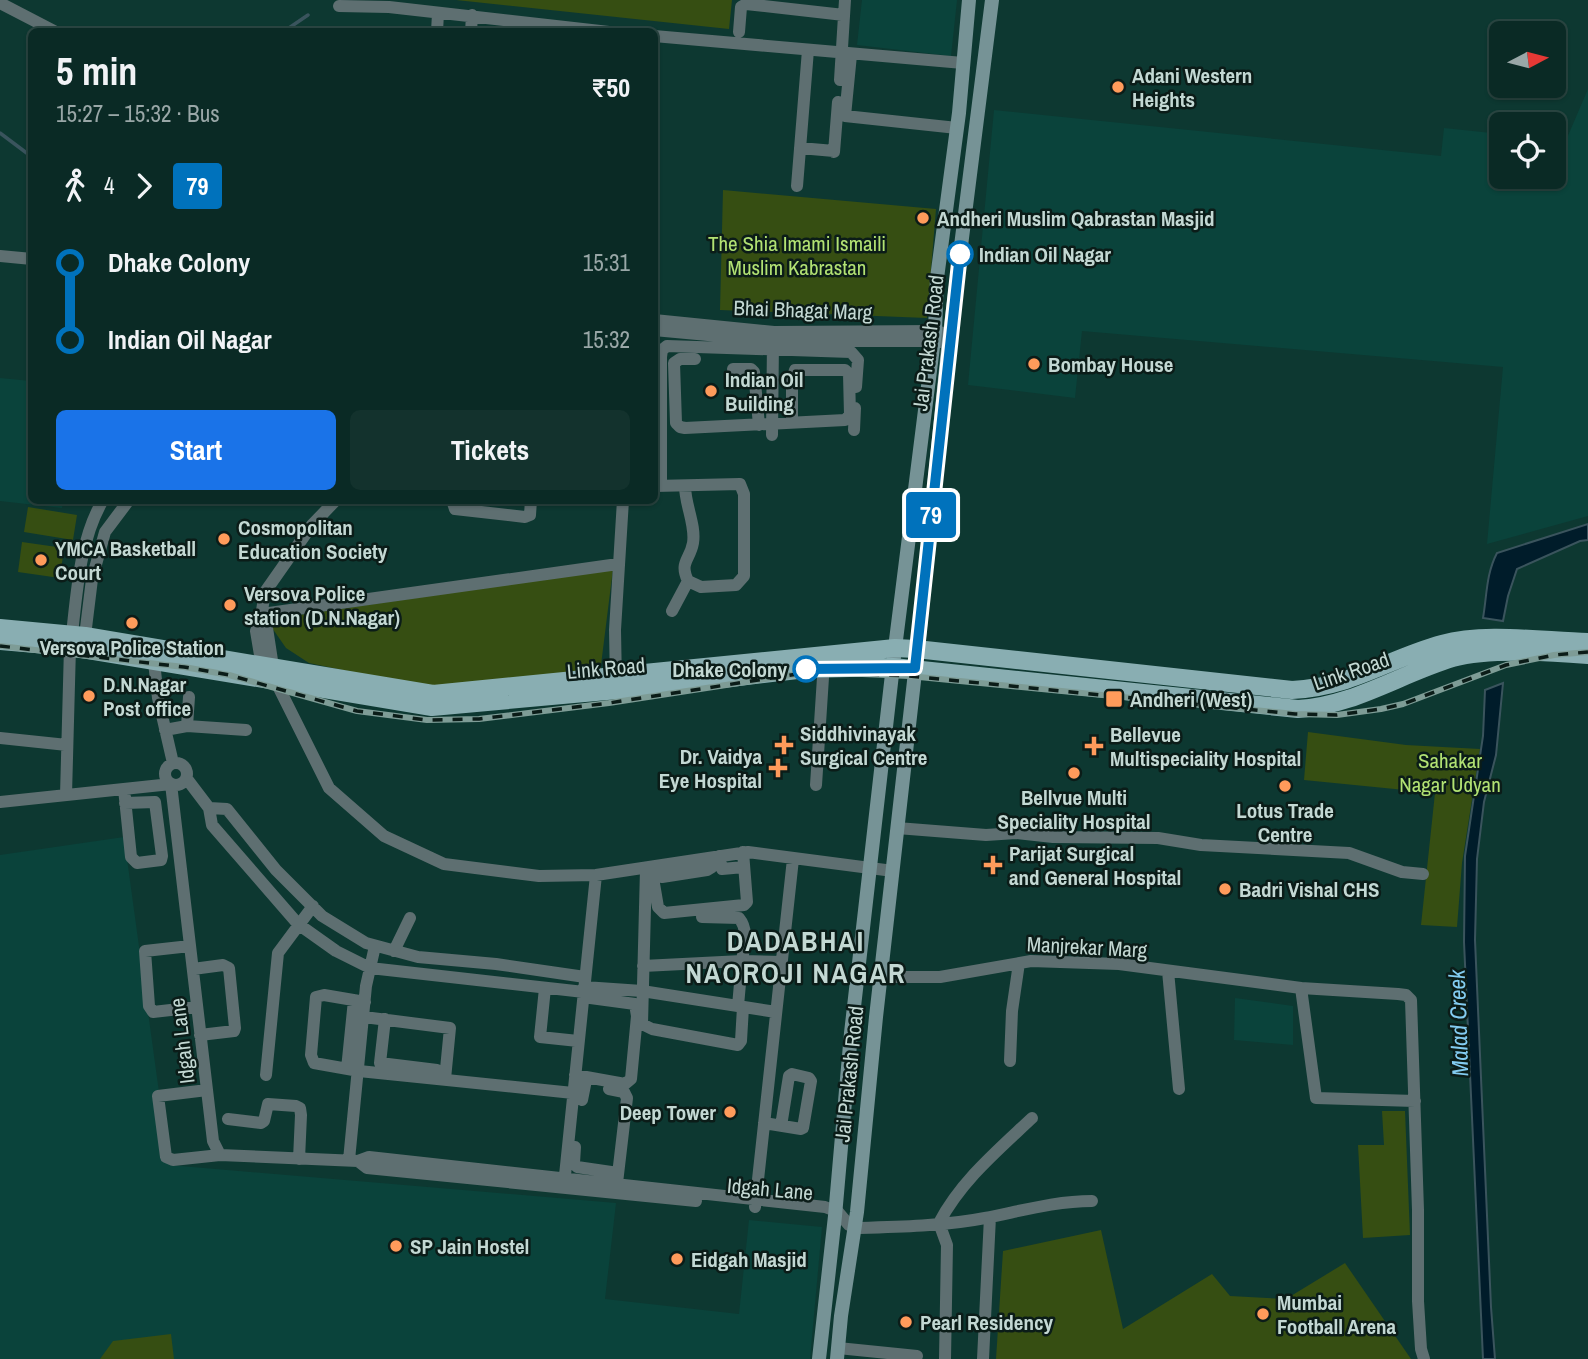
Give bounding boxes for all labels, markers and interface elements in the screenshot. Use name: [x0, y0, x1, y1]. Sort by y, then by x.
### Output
north arrow: [1489, 21, 1566, 98]
map controls: [1489, 21, 1566, 189]
text: 5 min: [56, 46, 137, 97]
place label: Adani Western Heights: [1132, 61, 1252, 114]
text: ₹50: [591, 70, 630, 105]
marker: Adani Western Heights: [1110, 79, 1126, 95]
text: 15:27 – 15:32 · Bus: [56, 98, 220, 129]
button: locate: [1489, 112, 1566, 189]
icon: walk: [56, 167, 94, 205]
icon: forward: [125, 167, 163, 205]
text: 4: [104, 170, 115, 201]
text: 79: [187, 170, 208, 202]
place label: Andheri Muslim Qabrastan Masjid: [937, 204, 1215, 233]
marker: Andheri Muslim Qabrastan Masjid: [915, 210, 931, 226]
park label: The Shia Imami Ismaili Muslim Kabrastan: [708, 229, 886, 282]
place label: Indian Oil Nagar: [979, 240, 1111, 269]
marker: Indian Oil Nagar: [947, 241, 973, 267]
text: Dhake Colony: [108, 245, 250, 280]
text: 15:31: [583, 247, 630, 278]
street label: Jai Prakash Road: [905, 273, 951, 413]
street label: Bhai Bhagat Marg: [733, 293, 873, 327]
text: Indian Oil Nagar: [108, 322, 272, 357]
text: 15:32: [583, 324, 630, 355]
place label: Bombay House: [1048, 350, 1173, 379]
marker: Bombay House: [1026, 356, 1042, 372]
place label: Indian Oil Building: [725, 365, 803, 418]
marker: Indian Oil Building: [703, 383, 719, 399]
button: Start: [56, 410, 336, 490]
button: Tickets: [350, 410, 630, 490]
line badge: 79: [900, 492, 962, 538]
text: 79: [920, 499, 942, 531]
place label: Cosmopolitan Education Society: [238, 513, 388, 566]
marker: Cosmopolitan Education Society: [216, 531, 232, 547]
place label: YMCA Basketball Court: [55, 534, 196, 587]
marker: YMCA Basketball Court: [33, 552, 49, 568]
place label: Versova Police station (D.N.Nagar): [244, 579, 400, 632]
marker: Versova Police station (D.N.Nagar): [222, 597, 238, 613]
marker: Versova Police Station: [124, 615, 140, 631]
place label: Versova Police Station: [40, 633, 224, 662]
street label: Link Road: [1309, 645, 1393, 697]
street label: Link Road: [566, 650, 646, 686]
place label: Dhake Colony: [672, 655, 787, 684]
marker: Dhake Colony: [793, 656, 819, 682]
place label: D.N.Nagar Post office: [103, 670, 191, 723]
place label: Andheri (West): [1130, 685, 1252, 714]
marker: D.N.Nagar Post office: [81, 688, 97, 704]
marker: Andheri (West): [1104, 689, 1124, 709]
place label: Siddhivinayak Surgical Centre: [800, 719, 927, 772]
place label: Bellevue Multispeciality Hospital: [1110, 720, 1301, 773]
marker: Siddhivinayak Surgical Centre: [774, 735, 794, 755]
marker: Bellevue Multispeciality Hospital: [1084, 736, 1104, 756]
place label: Dr. Vaidya Eye Hospital: [659, 742, 762, 795]
park label: Sahakar Nagar Udyan: [1399, 746, 1501, 799]
marker: Dr. Vaidya Eye Hospital: [768, 758, 788, 778]
marker: Bellvue Multi Speciality Hospital: [1066, 765, 1082, 781]
marker: Lotus Trade Centre: [1277, 778, 1293, 794]
place label: Bellvue Multi Speciality Hospital: [997, 783, 1151, 836]
place label: Lotus Trade Centre: [1236, 796, 1334, 849]
place label: Parijat Surgical and General Hospital: [1009, 839, 1181, 892]
marker: Parijat Surgical and General Hospital: [983, 855, 1003, 875]
place label: Badri Vishal CHS: [1239, 875, 1379, 904]
marker: Badri Vishal CHS: [1217, 881, 1233, 897]
district label: DADABHAI NAOROJI NAGAR: [685, 922, 907, 992]
street label: Manjrekar Marg: [1026, 929, 1148, 965]
water label: Malad Creek: [1441, 967, 1475, 1077]
street label: Idgah Lane: [162, 996, 202, 1086]
street label: Jai Prakash Road: [827, 1004, 871, 1144]
place label: Deep Tower: [620, 1098, 716, 1127]
marker: Deep Tower: [722, 1104, 738, 1120]
street label: Idgah Lane: [726, 1171, 814, 1207]
place label: SP Jain Hostel: [410, 1232, 529, 1261]
marker: SP Jain Hostel: [388, 1238, 404, 1254]
place label: Eidgah Masjid: [691, 1245, 807, 1274]
marker: Eidgah Masjid: [669, 1251, 685, 1267]
place label: Mumbai Football Arena: [1277, 1288, 1397, 1341]
marker: Mumbai Football Arena: [1255, 1306, 1271, 1322]
place label: Pearl Residency: [920, 1308, 1053, 1337]
marker: Pearl Residency: [898, 1314, 914, 1330]

